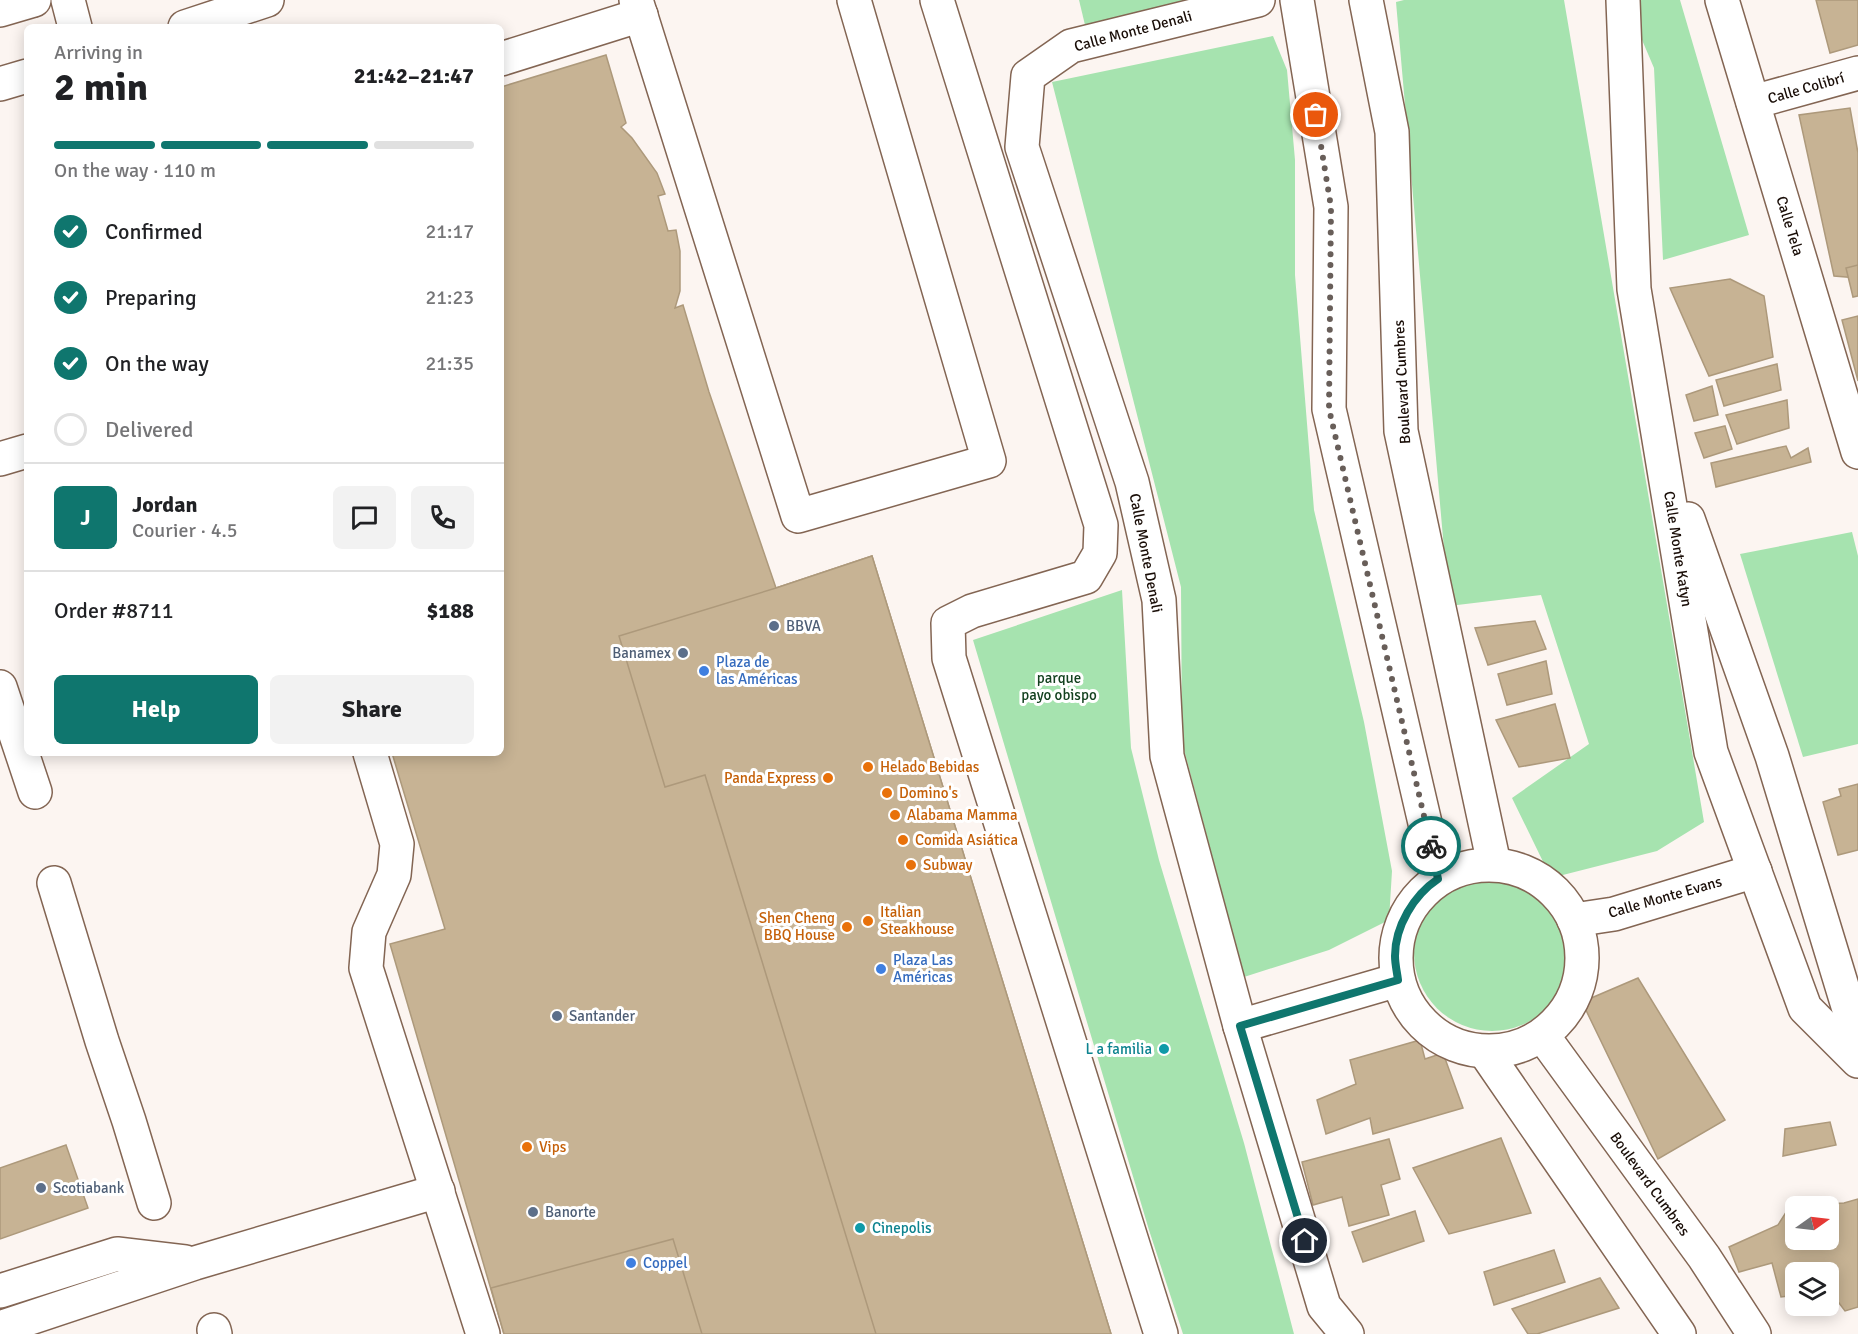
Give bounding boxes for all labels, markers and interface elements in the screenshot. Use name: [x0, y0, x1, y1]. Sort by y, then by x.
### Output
street label: Calle Monte Denali: [1072, 7, 1194, 55]
text: Arriving in: [54, 40, 143, 65]
text: 21:42–21:47: [354, 62, 474, 89]
text: 2 min: [54, 63, 148, 111]
street label: Calle Colibrí: [1766, 68, 1846, 108]
pin: [1290, 89, 1341, 140]
icon: bag: [1299, 98, 1332, 131]
text: On the way · 110 m: [54, 158, 216, 183]
street label: Calle Tela: [1772, 194, 1808, 258]
icon: check: [54, 215, 87, 248]
text: Confirmed: [105, 218, 203, 245]
text: 21:17: [425, 219, 474, 244]
icon: check: [54, 281, 87, 314]
text: Preparing: [105, 284, 197, 311]
text: 21:23: [425, 285, 474, 310]
street label: Boulevard Cumbres: [1390, 319, 1414, 444]
icon: check: [54, 347, 87, 380]
text: On the way: [105, 350, 209, 377]
text: 21:35: [425, 351, 474, 376]
text: Delivered: [105, 416, 193, 443]
button: chat: [333, 486, 396, 549]
button: phone: [411, 486, 474, 549]
street label: Calle Monte Katyn: [1660, 490, 1696, 608]
text: Jordan: [132, 491, 198, 518]
street label: Calle Monte Denali: [1126, 492, 1166, 614]
text: J: [80, 504, 91, 531]
text: Courier · 4.5: [132, 518, 238, 543]
text: Order #8711: [54, 597, 174, 624]
text: $188: [426, 597, 474, 624]
place label: BBVA: [786, 617, 821, 635]
marker: BBVA: [767, 619, 781, 633]
place label: Banamex: [612, 644, 671, 662]
marker: Banamex: [676, 646, 690, 660]
place label: Plaza de las Américas: [716, 653, 798, 688]
marker: Plaza de las Américas: [697, 664, 711, 678]
park label: parque payo obispo: [1021, 669, 1097, 704]
button: Help: [54, 675, 258, 744]
button: Share: [270, 675, 474, 744]
place label: Helado Bebidas: [880, 758, 980, 776]
marker: Helado Bebidas: [861, 760, 875, 774]
place label: Panda Express: [724, 769, 816, 787]
marker: Panda Express: [821, 771, 835, 785]
place label: Domino's: [899, 784, 959, 802]
marker: Domino's: [880, 786, 894, 800]
place label: Alabama Mamma: [907, 806, 1018, 824]
marker: Alabama Mamma: [888, 808, 902, 822]
courier: [1401, 816, 1461, 876]
icon: bike: [1415, 830, 1448, 863]
place label: Comida Asiática: [915, 831, 1018, 849]
marker: Comida Asiática: [896, 833, 910, 847]
place label: Subway: [923, 856, 973, 874]
marker: Subway: [904, 858, 918, 872]
street label: Calle Monte Evans: [1606, 872, 1724, 922]
place label: Italian Steakhouse: [880, 903, 954, 938]
place label: Shen Cheng BBQ House: [759, 909, 835, 944]
marker: Italian Steakhouse: [861, 914, 875, 928]
marker: Shen Cheng BBQ House: [840, 920, 854, 934]
place label: Plaza Las Américas: [893, 951, 953, 986]
marker: Plaza Las Américas: [874, 962, 888, 976]
place label: Santander: [569, 1007, 636, 1025]
marker: Santander: [550, 1009, 564, 1023]
place label: L a familia: [1085, 1040, 1152, 1058]
marker: L a familia: [1157, 1042, 1171, 1056]
street label: Boulevard Cumbres: [1606, 1129, 1694, 1240]
place label: Vips: [539, 1138, 567, 1156]
marker: Vips: [520, 1140, 534, 1154]
place label: Scotiabank: [53, 1179, 125, 1197]
marker: Scotiabank: [34, 1181, 48, 1195]
north arrow: [1785, 1196, 1839, 1250]
map controls: [1785, 1196, 1839, 1316]
place label: Banorte: [545, 1203, 596, 1221]
marker: Banorte: [526, 1205, 540, 1219]
pin: [1279, 1215, 1330, 1266]
place label: Cinepolis: [872, 1219, 932, 1237]
marker: Cinepolis: [853, 1221, 867, 1235]
icon: home: [1288, 1224, 1321, 1257]
place label: Coppel: [643, 1254, 688, 1272]
marker: Coppel: [624, 1256, 638, 1270]
button: layers: [1785, 1262, 1839, 1316]

